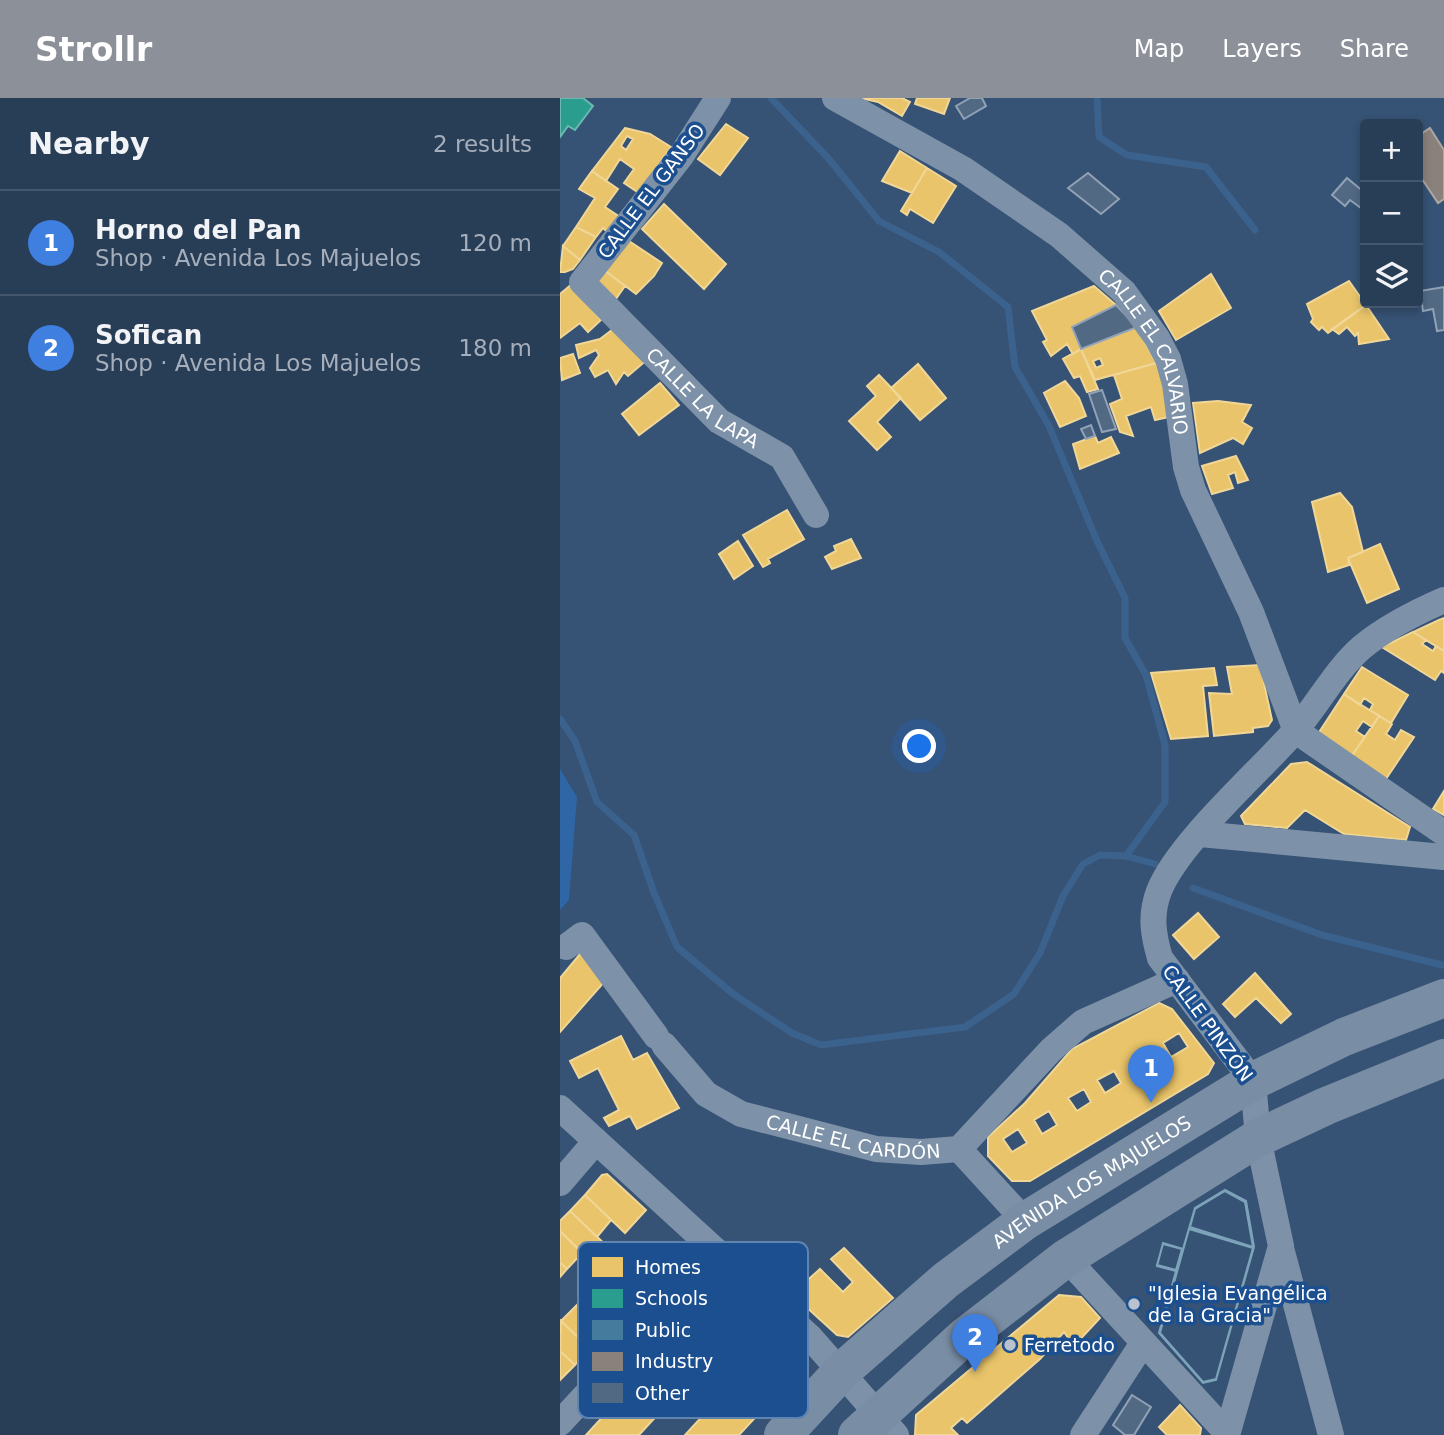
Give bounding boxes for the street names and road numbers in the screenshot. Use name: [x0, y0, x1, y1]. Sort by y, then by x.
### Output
street label: CALLE EL GANSO: [593, 119, 709, 263]
street label: CALLE EL CALVARIO: [1094, 264, 1193, 436]
street label: CALLE LA LAPA: [642, 343, 763, 453]
street label: CALLE PINZÓN: [1158, 960, 1259, 1086]
street label: CALLE EL CARDÓN: [764, 1110, 941, 1163]
street label: AVENIDA LOS MAJUELOS: [988, 1111, 1195, 1253]

